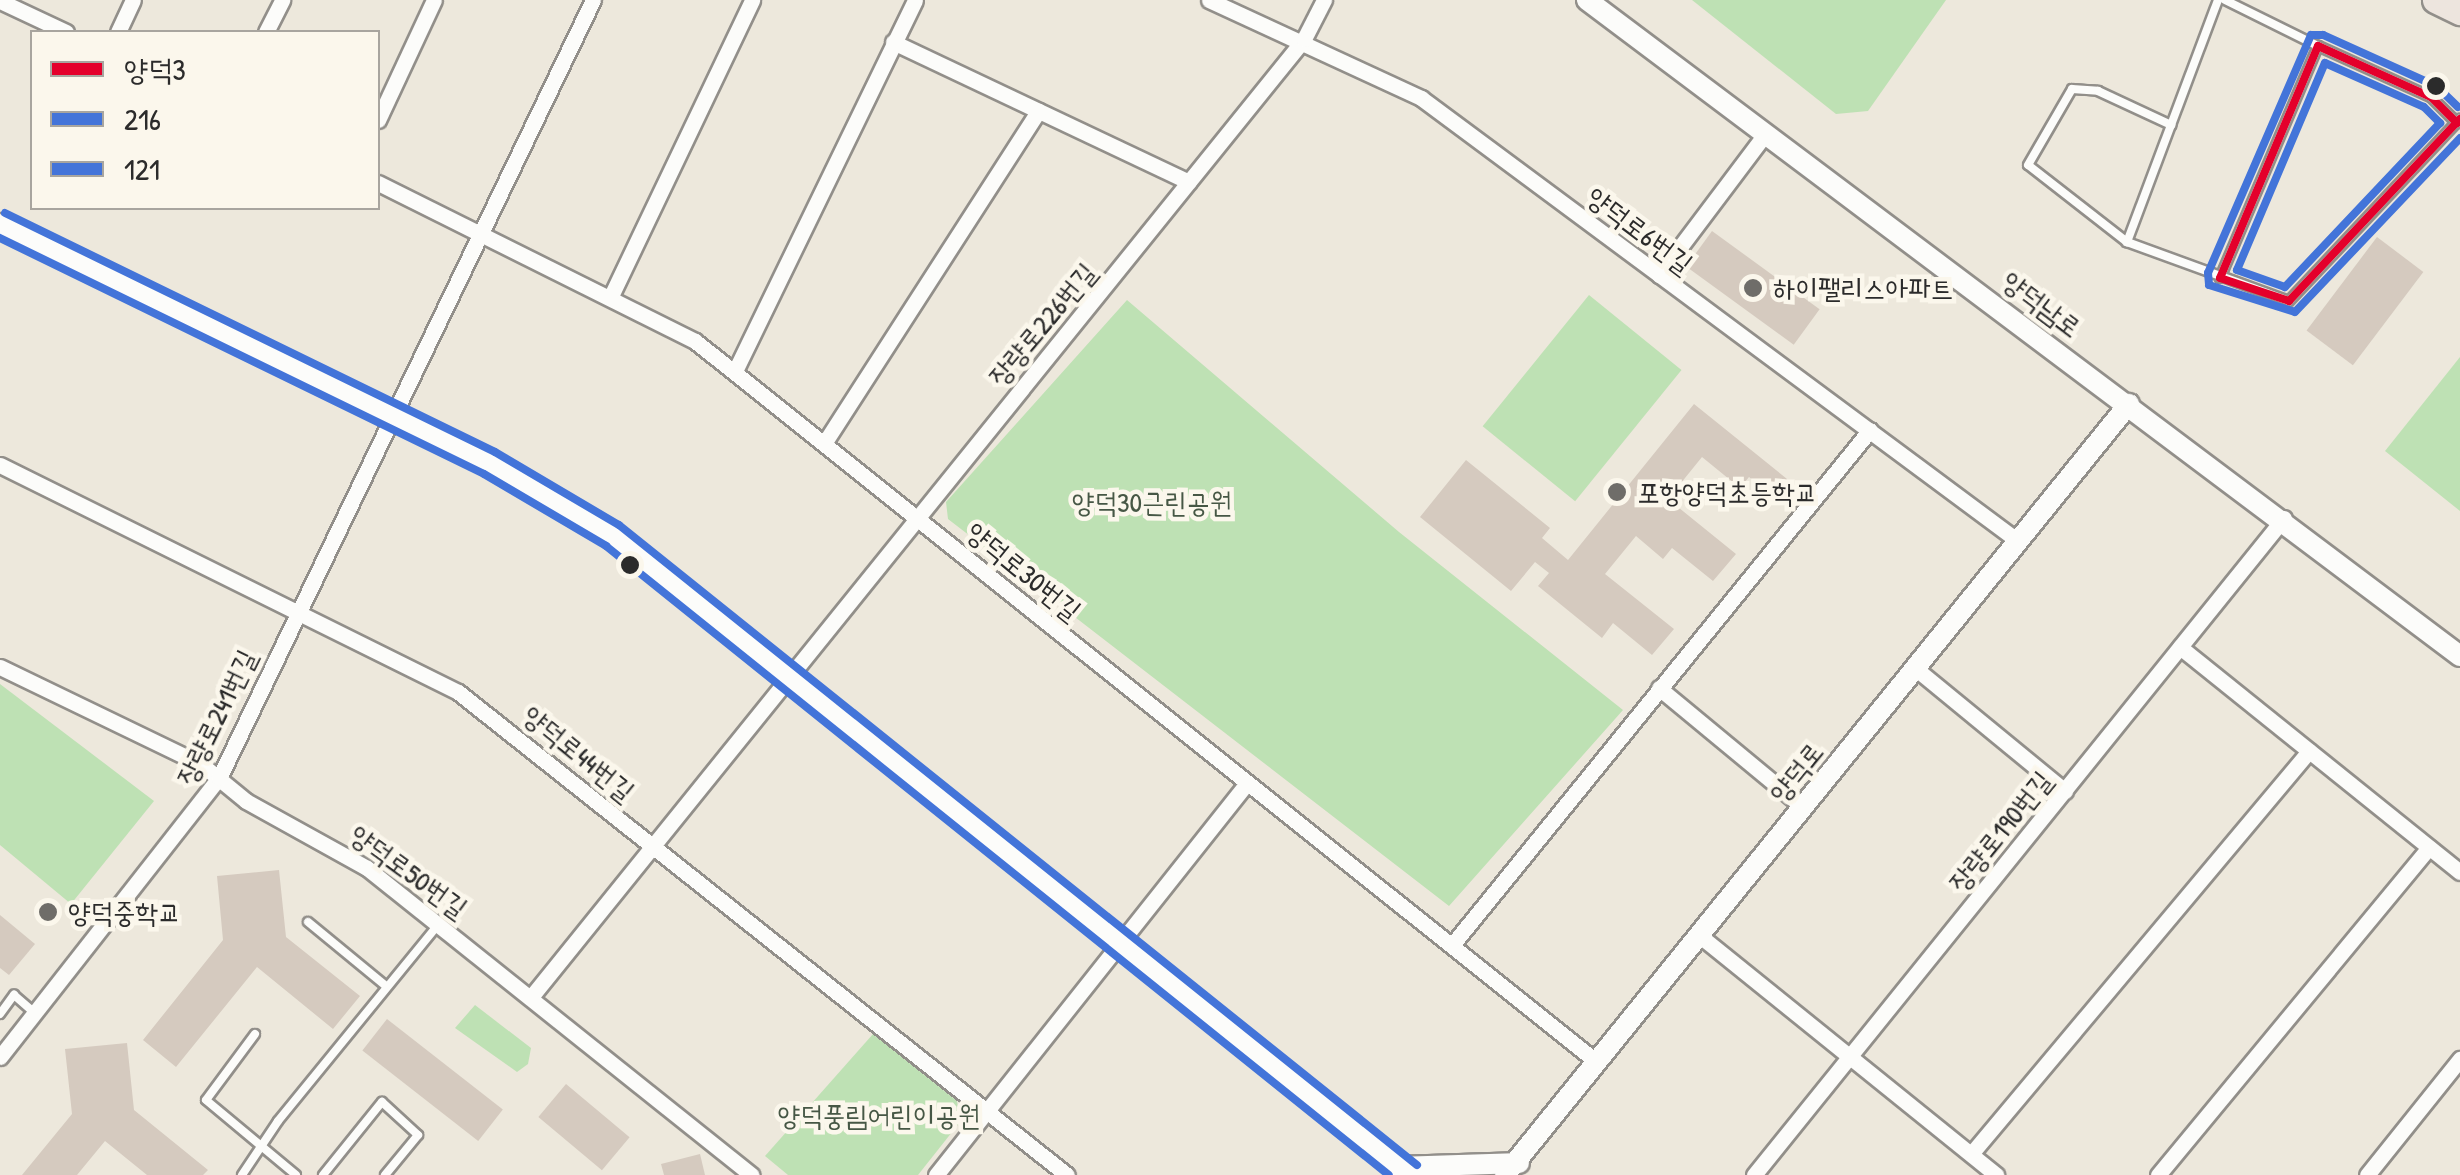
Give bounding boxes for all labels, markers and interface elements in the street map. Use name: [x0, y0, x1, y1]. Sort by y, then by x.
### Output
legend: [30, 30, 380, 210]
text: 양덕3: [124, 49, 186, 89]
unlabelled marker: [2426, 76, 2446, 96]
text: 216: [124, 99, 161, 139]
text: 121: [124, 149, 160, 189]
street label: 양덕로6번길: [1580, 179, 1700, 281]
street label: 장량로226번길: [981, 256, 1103, 392]
street label: 양덕남로: [1996, 263, 2088, 345]
place label: 하이팰리스아파트: [1773, 271, 1953, 305]
marker: 하이팰리스아파트: [1742, 277, 1764, 299]
place label: 포항양덕초등학교: [1637, 475, 1817, 509]
marker: 포항양덕초등학교: [1606, 481, 1628, 503]
park label: 양덕30근린공원: [1072, 485, 1232, 519]
street label: 양덕로30번길: [960, 515, 1088, 627]
unlabelled marker: [620, 555, 640, 575]
street label: 장량로241번길: [169, 644, 263, 790]
street label: 양덕로44번길: [516, 698, 642, 808]
street label: 양덕로: [1762, 735, 1830, 809]
street label: 장량로190번길: [1941, 764, 2059, 898]
street label: 양덕로50번길: [344, 817, 474, 925]
place label: 양덕중학교: [68, 895, 181, 929]
marker: 양덕중학교: [37, 901, 59, 923]
park label: 양덕풍림어린이공원: [778, 1098, 980, 1132]

